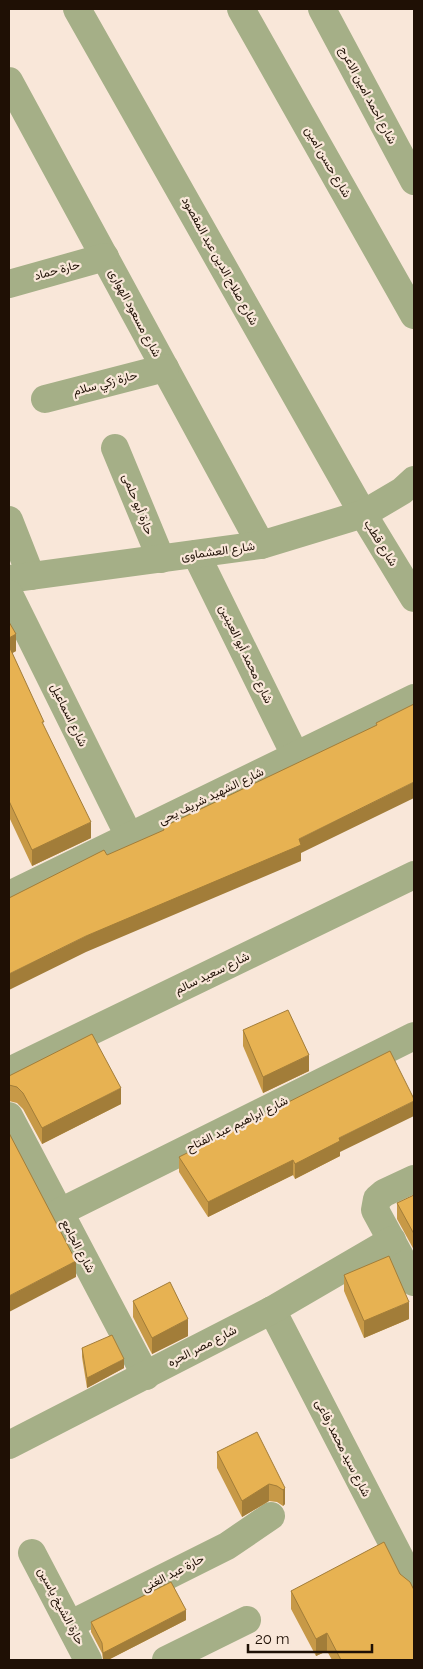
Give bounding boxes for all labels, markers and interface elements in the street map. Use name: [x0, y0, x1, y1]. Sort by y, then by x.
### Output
street label: شارع احمد امين الاعرج: [335, 44, 400, 147]
street label: شارع حسن امين: [300, 124, 354, 201]
street label: شارع صلاح الدين عبد المقصود: [177, 194, 261, 329]
street label: حارة حماد: [33, 257, 82, 284]
street label: شارع مسعود الهوارى: [104, 267, 164, 360]
street label: حارة زكي سلام: [71, 368, 139, 401]
street label: حارة أبو حلمى: [119, 472, 157, 537]
street label: شارع قطب: [360, 517, 401, 570]
street label: شارع العشماوى: [180, 539, 256, 565]
street label: شارع محمد أبو العينين: [214, 603, 276, 706]
street label: شارع اسماعيل: [46, 681, 90, 750]
street label: شارع الشهيد شريف يحى: [156, 764, 267, 829]
street label: شارع سعيد سالم: [173, 949, 252, 999]
street label: شارع ابراهيم عبد الفتاح: [184, 1093, 291, 1156]
street label: شارع الجامع: [56, 1217, 98, 1276]
street label: شارع مصر الحره: [165, 1323, 240, 1371]
street label: شارع سيد محمد رفاعى: [311, 1397, 374, 1500]
street label: حارة عبد الغنى: [140, 1551, 207, 1596]
street label: حارة الشيخ ياسين: [33, 1565, 87, 1648]
scale bar: [248, 1622, 372, 1654]
text: 20 m: [255, 1630, 290, 1648]

